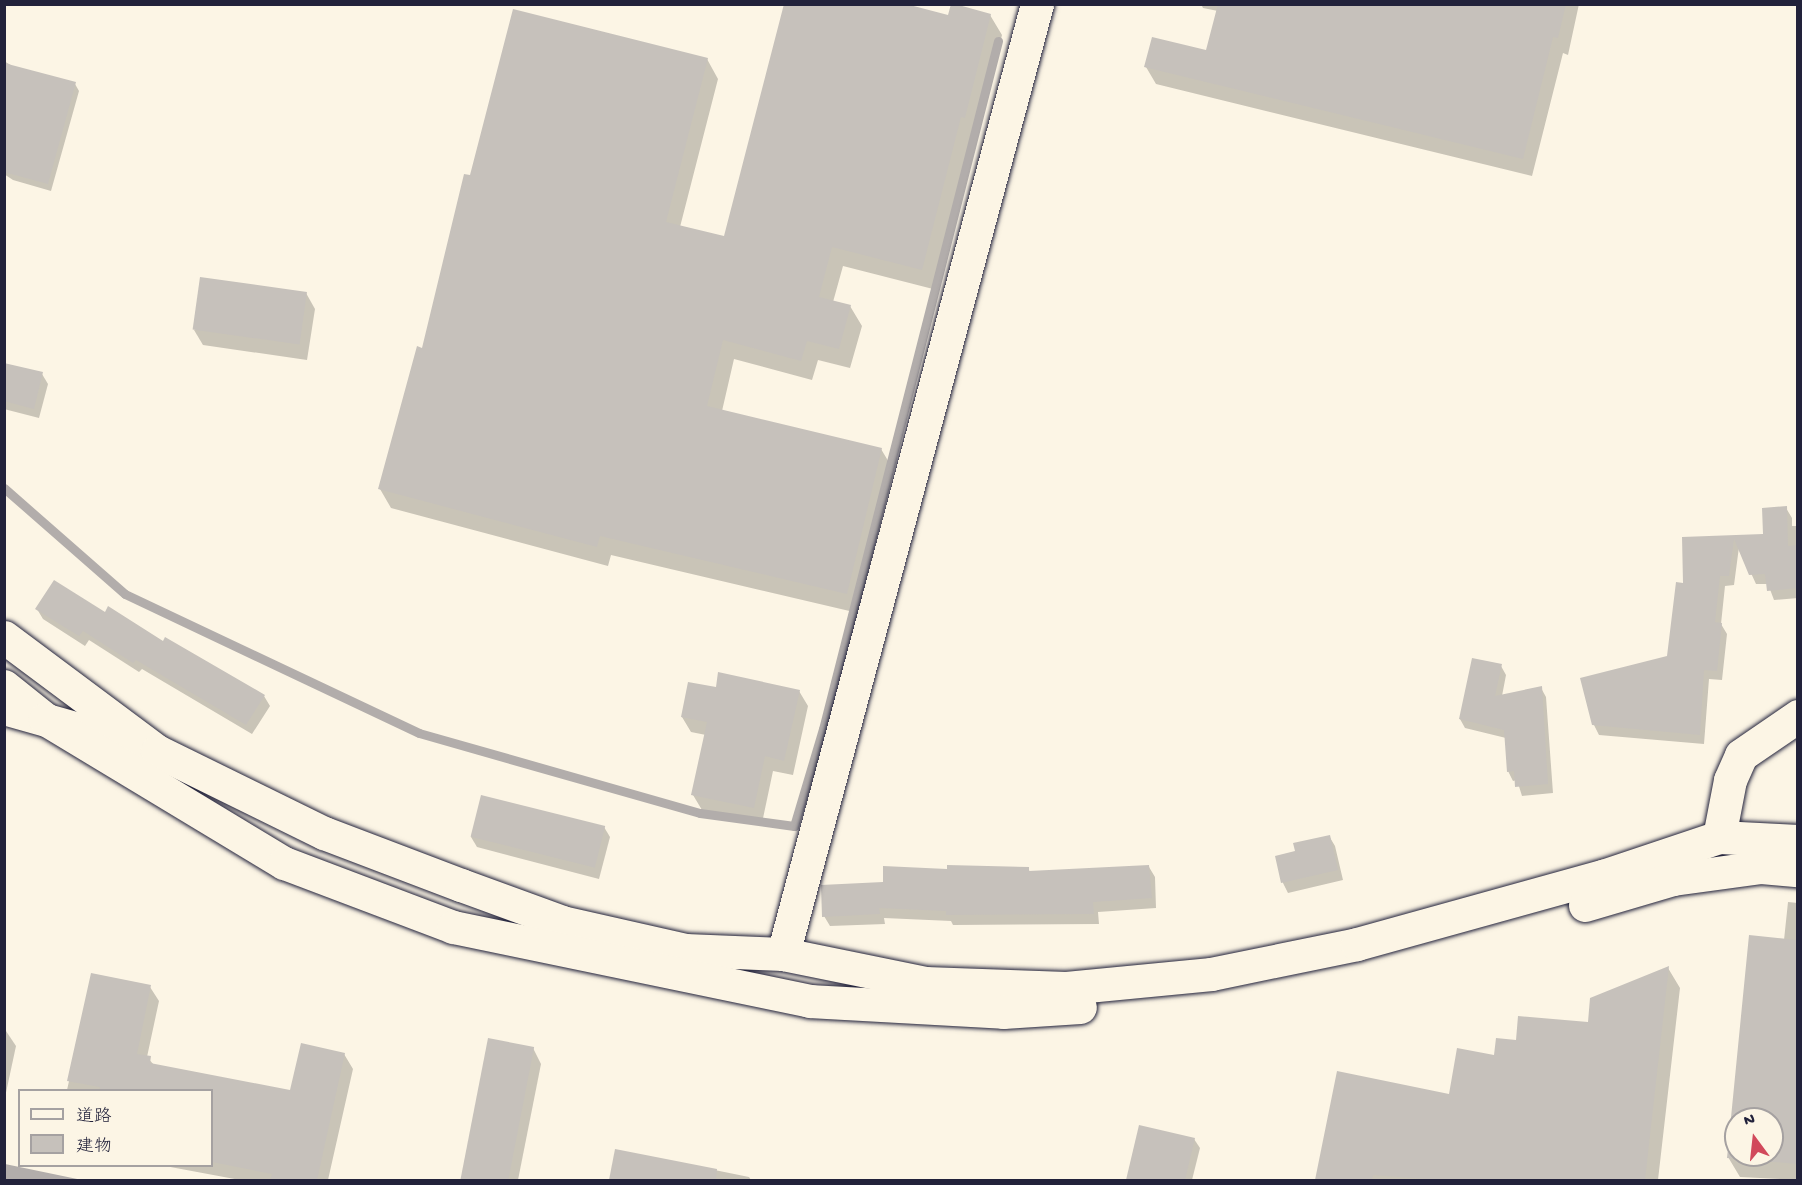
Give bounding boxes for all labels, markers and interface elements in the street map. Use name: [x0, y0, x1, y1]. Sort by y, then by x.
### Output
legend: [18, 1089, 213, 1167]
text: 道路: [76, 1107, 112, 1128]
north arrow: [1724, 1107, 1784, 1167]
text: N: [1742, 1111, 1757, 1132]
text: 建物: [76, 1137, 112, 1158]

